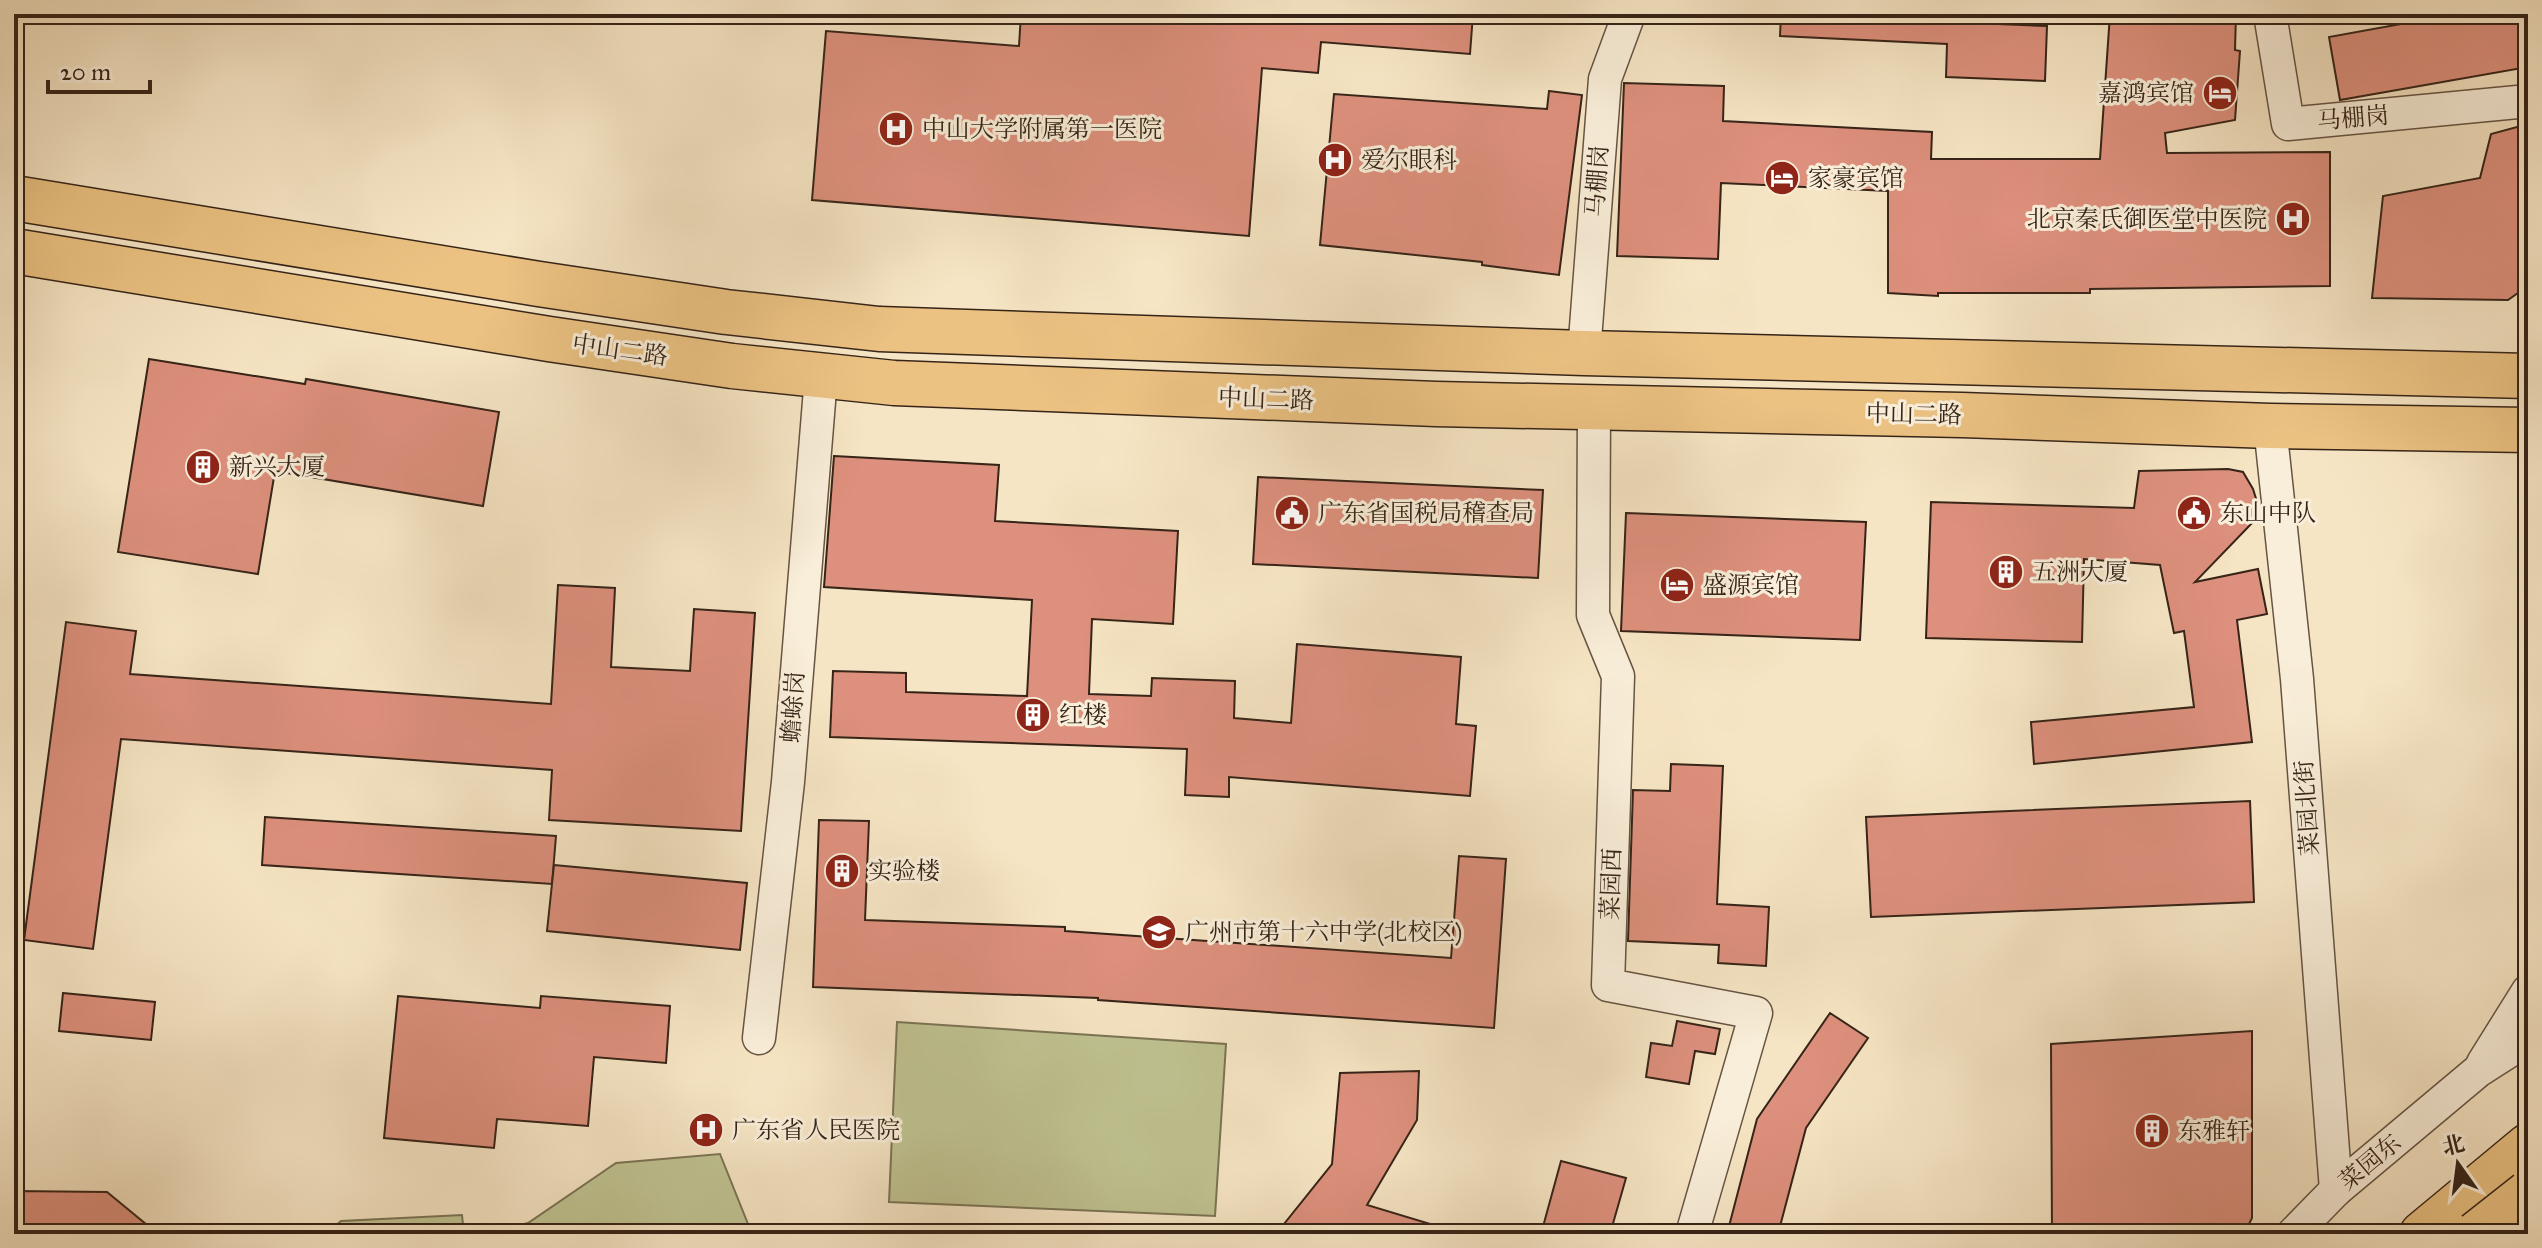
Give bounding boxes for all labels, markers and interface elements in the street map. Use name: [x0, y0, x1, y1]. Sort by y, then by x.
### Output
scale bar: [48, 44, 150, 94]
text: 20 m: [60, 57, 111, 87]
hotel icon: 嘉鸿宾馆: [2201, 74, 2239, 112]
place label: 嘉鸿宾馆: [2098, 78, 2194, 108]
street label: 马棚岗: [2316, 100, 2390, 136]
hospital icon: 中山大学附属第一医院: [877, 110, 915, 148]
place label: 中山大学附属第一医院: [922, 114, 1162, 144]
hospital icon: 爱尔眼科: [1316, 141, 1354, 179]
street label: 马棚岗: [1580, 144, 1614, 218]
place label: 爱尔眼科: [1361, 145, 1457, 175]
hotel icon: 家豪宾馆: [1763, 159, 1801, 197]
place label: 家豪宾馆: [1808, 163, 1904, 193]
hospital icon: 北京秦氏御医堂中医院: [2274, 200, 2312, 238]
place label: 北京秦氏御医堂中医院: [2027, 204, 2267, 234]
street label: 中山二路: [570, 328, 670, 372]
street label: 中山二路: [1218, 382, 1314, 416]
street label: 中山二路: [1866, 398, 1962, 430]
building icon: 新兴大厦: [184, 448, 222, 486]
place label: 新兴大厦: [229, 452, 325, 482]
public building icon: 广东省国税局稽查局: [1273, 494, 1311, 532]
public building icon: 东山中队: [2175, 494, 2213, 532]
place label: 广东省国税局稽查局: [1318, 498, 1534, 528]
place label: 东山中队: [2220, 498, 2316, 528]
building icon: 五洲大厦: [1987, 553, 2025, 591]
place label: 五洲大厦: [2032, 557, 2128, 587]
hotel icon: 盛源宾馆: [1658, 566, 1696, 604]
place label: 盛源宾馆: [1703, 570, 1799, 600]
street label: 蟾蜍岗: [776, 670, 810, 744]
building icon: 红楼: [1014, 696, 1052, 734]
place label: 红楼: [1059, 700, 1107, 730]
street label: 菜园北街: [2289, 759, 2325, 857]
street label: 菜园西: [1595, 847, 1627, 921]
building icon: 实验楼: [823, 852, 861, 890]
place label: 实验楼: [868, 856, 940, 886]
school or university icon: 广州市第十六中学(北校区): [1140, 913, 1178, 951]
place label: 广州市第十六中学(北校区): [1185, 917, 1462, 947]
hospital icon: 广东省人民医院: [687, 1111, 725, 1149]
building icon: 东雅轩: [2133, 1112, 2171, 1150]
place label: 广东省人民医院: [732, 1115, 900, 1145]
place label: 东雅轩: [2178, 1116, 2250, 1146]
north arrow: [2418, 1124, 2498, 1204]
street label: 菜园东: [2333, 1127, 2407, 1197]
text: 北: [2439, 1129, 2467, 1161]

